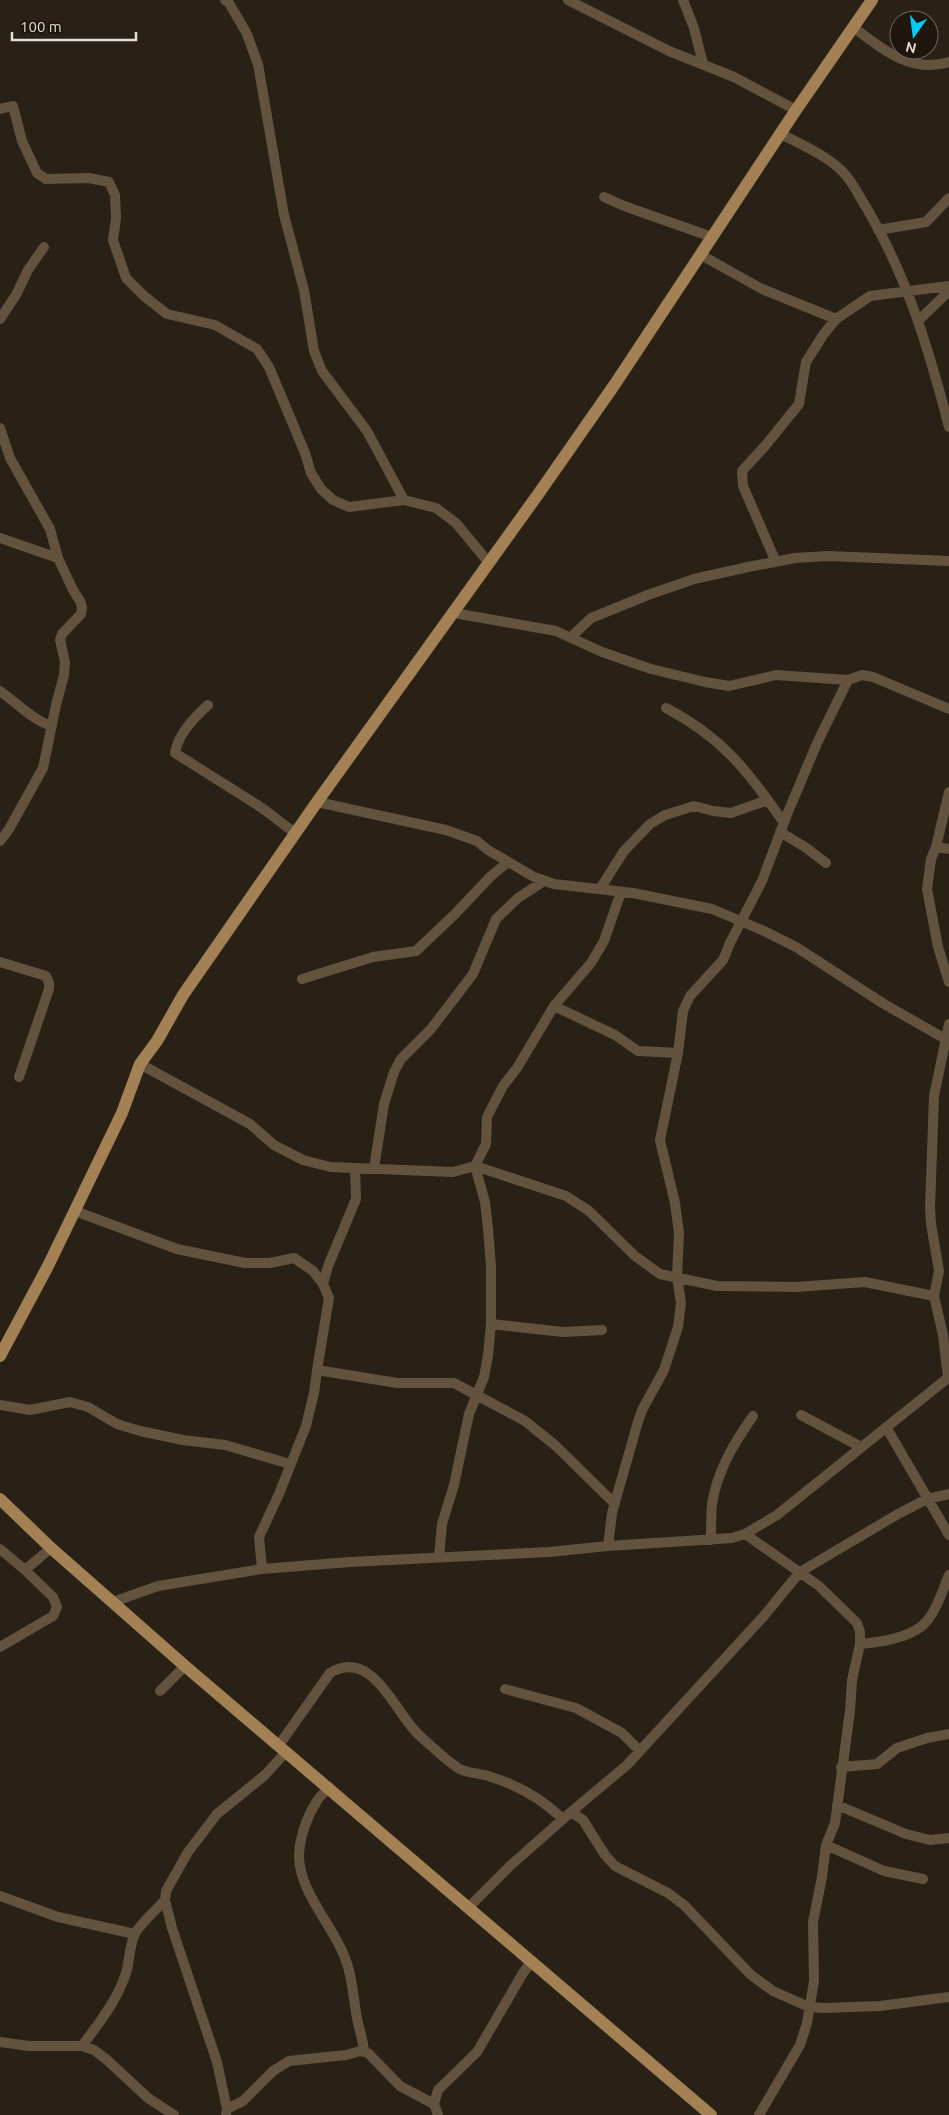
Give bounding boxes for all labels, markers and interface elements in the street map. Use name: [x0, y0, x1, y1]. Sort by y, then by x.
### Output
scale bar: [12, 10, 136, 42]
north arrow: [889, 10, 939, 60]
text: 100 m: [20, 18, 62, 35]
text: N: [904, 39, 918, 57]

